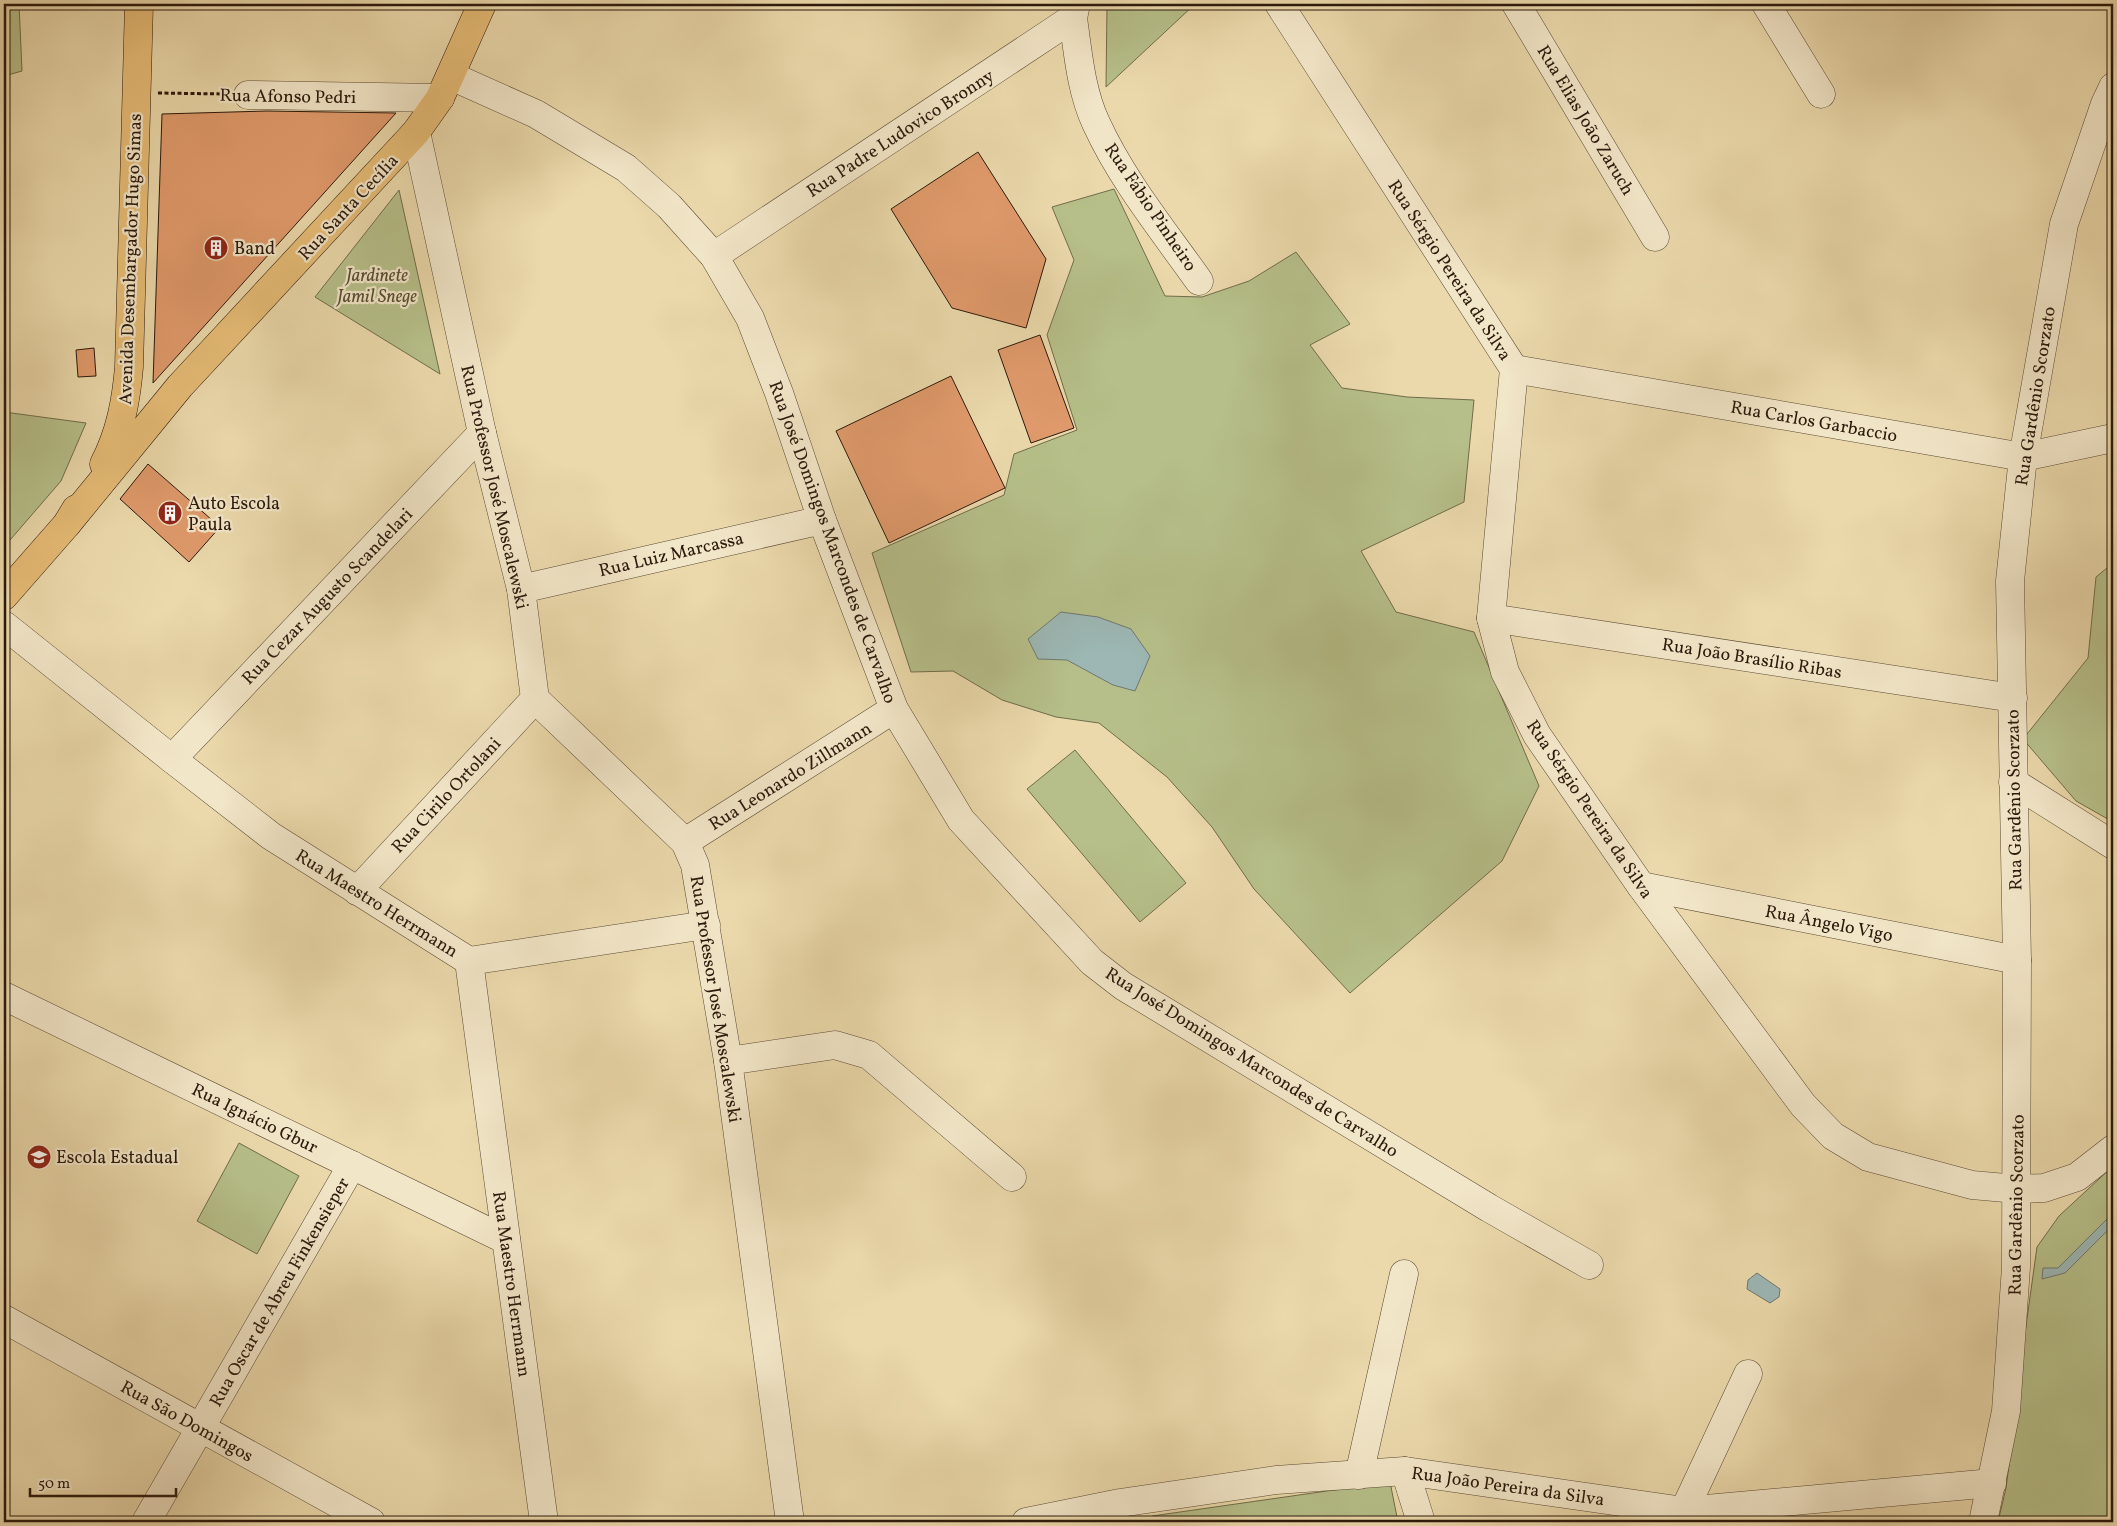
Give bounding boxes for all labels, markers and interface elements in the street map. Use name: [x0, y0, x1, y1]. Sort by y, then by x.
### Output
street label: Rua Elias João Zaruch: [1530, 41, 1640, 201]
street label: Rua Padre Ludovico Bronny: [802, 64, 1000, 204]
street label: Rua Afonso Pedri: [219, 84, 357, 111]
street label: Avenida Desembargador Hugo Simas: [114, 113, 149, 405]
street label: Rua Fábio Pinheiro: [1097, 139, 1202, 277]
street label: Rua Santa Cecília: [293, 149, 405, 267]
street label: Rua Sérgio Pereira da Silva: [1381, 176, 1517, 366]
building icon: Band: [203, 235, 229, 261]
place label: Band: [234, 237, 275, 262]
park label: Jardinete Jamil Snege: [335, 264, 417, 310]
street label: Rua Gardênio Scorzato: [2010, 305, 2063, 488]
street label: Rua Professor José Moscalewski: [453, 363, 534, 612]
street label: Rua José Domingos Marcondes de Carvalho: [761, 378, 902, 707]
street label: Rua Carlos Garbaccio: [1728, 395, 1899, 449]
place label: Auto Escola Paula: [188, 492, 280, 538]
building icon: Auto Escola Paula: [157, 500, 183, 526]
street label: Rua Cezar Augusto Scandelari: [237, 503, 419, 691]
street label: Rua Luiz Marcassa: [596, 527, 746, 584]
street label: Rua João Brasílio Ribas: [1660, 633, 1843, 686]
street label: Rua Gardênio Scorzato: [2001, 709, 2030, 891]
street label: Rua Sérgio Pereira da Silva: [1519, 715, 1658, 904]
street label: Rua Leonardo Zillmann: [705, 717, 877, 838]
street label: Rua Cirilo Ortolani: [387, 732, 508, 860]
street label: Rua Maestro Herrmann: [290, 844, 463, 965]
street label: Rua Professor José Moscalewski: [683, 874, 746, 1125]
street label: Rua Ângelo Vigo: [1763, 900, 1895, 949]
street label: Rua José Domingos Marcondes de Carvalho: [1100, 962, 1403, 1164]
street label: Rua Ignácio Gbur: [187, 1078, 322, 1161]
street label: Rua Gardênio Scorzato: [2003, 1114, 2032, 1296]
school or university icon: Escola Estadual: [26, 1144, 52, 1170]
place label: Escola Estadual: [56, 1146, 178, 1171]
street label: Rua Oscar de Abreu Finkensieper: [204, 1173, 357, 1412]
street label: Rua Maestro Herrmann: [485, 1190, 536, 1379]
street label: Rua São Domingos: [115, 1375, 257, 1469]
street label: Rua João Pereira da Silva: [1410, 1462, 1606, 1513]
scale bar: [30, 1466, 176, 1498]
text: 50 m: [38, 1474, 70, 1495]

